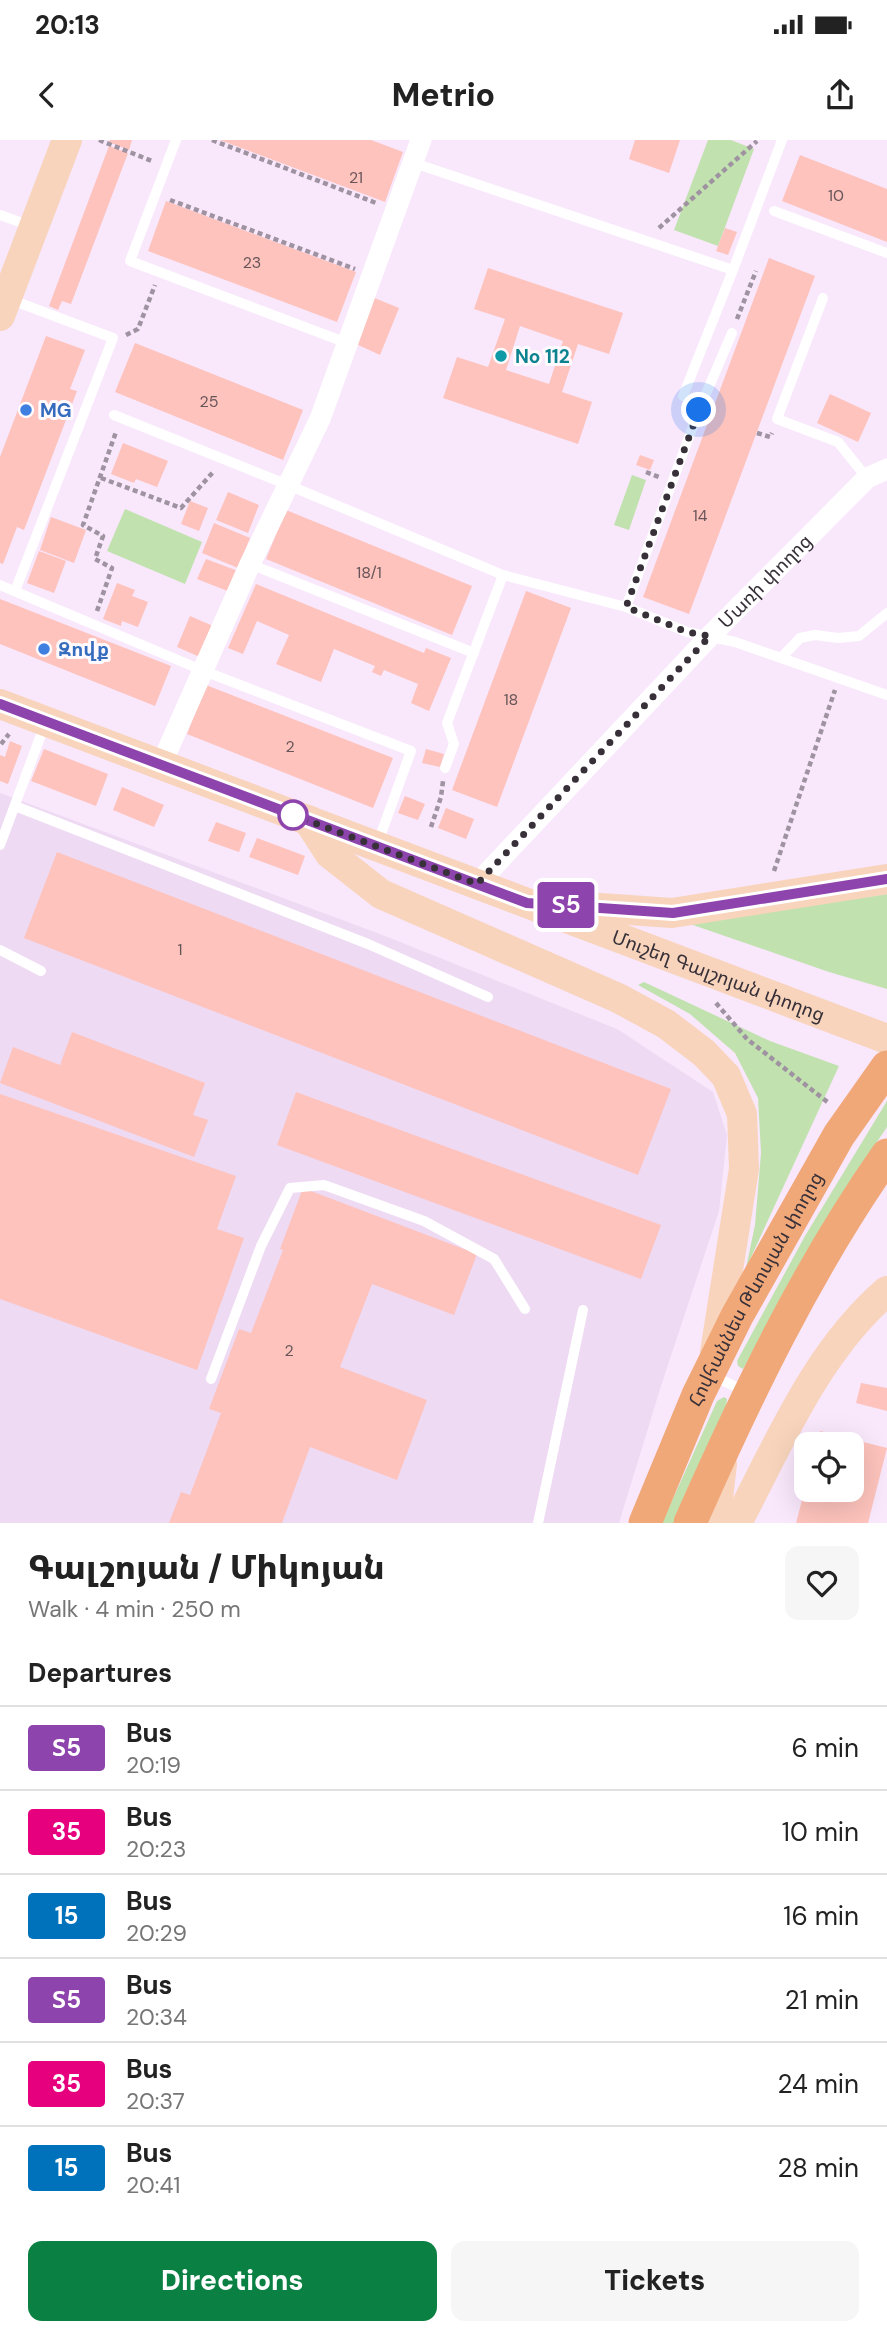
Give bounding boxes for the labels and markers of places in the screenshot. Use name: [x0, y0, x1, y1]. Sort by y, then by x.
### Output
place label: No 112: [515, 344, 570, 369]
marker: No 112: [493, 348, 509, 364]
place label: MG: [40, 398, 72, 423]
marker: MG: [18, 402, 34, 418]
place label: Զովք: [58, 637, 109, 662]
marker: Զովք: [36, 641, 52, 657]
unlabelled marker: [278, 800, 308, 830]

